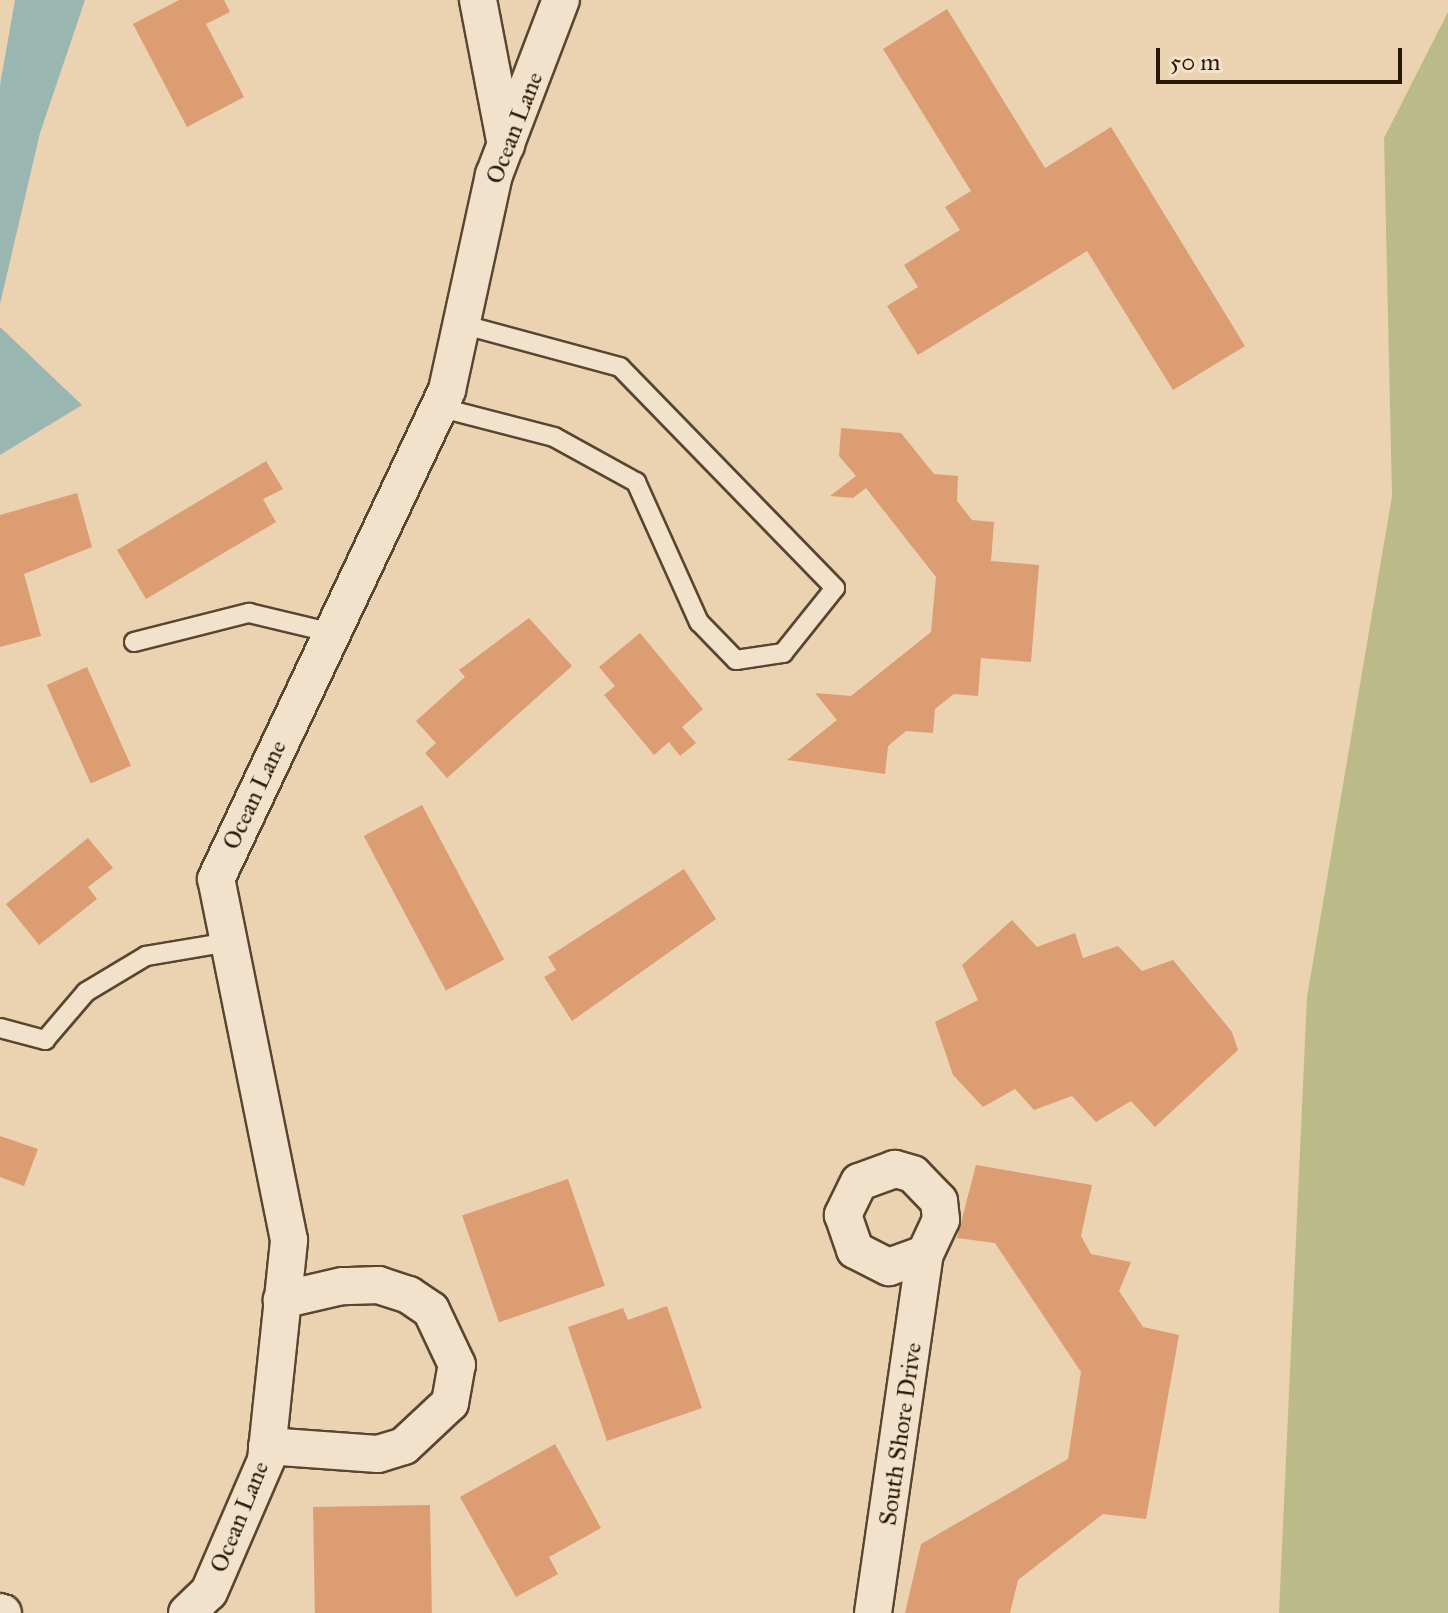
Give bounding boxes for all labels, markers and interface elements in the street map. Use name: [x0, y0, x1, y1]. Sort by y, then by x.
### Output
scale bar: [1160, 32, 1406, 82]
text: 50 m: [1170, 47, 1220, 77]
street label: Ocean Lane: [480, 68, 550, 188]
street label: Ocean Lane: [217, 736, 293, 854]
street label: South Shore Drive: [874, 1341, 928, 1527]
street label: Ocean Lane: [205, 1457, 275, 1577]

